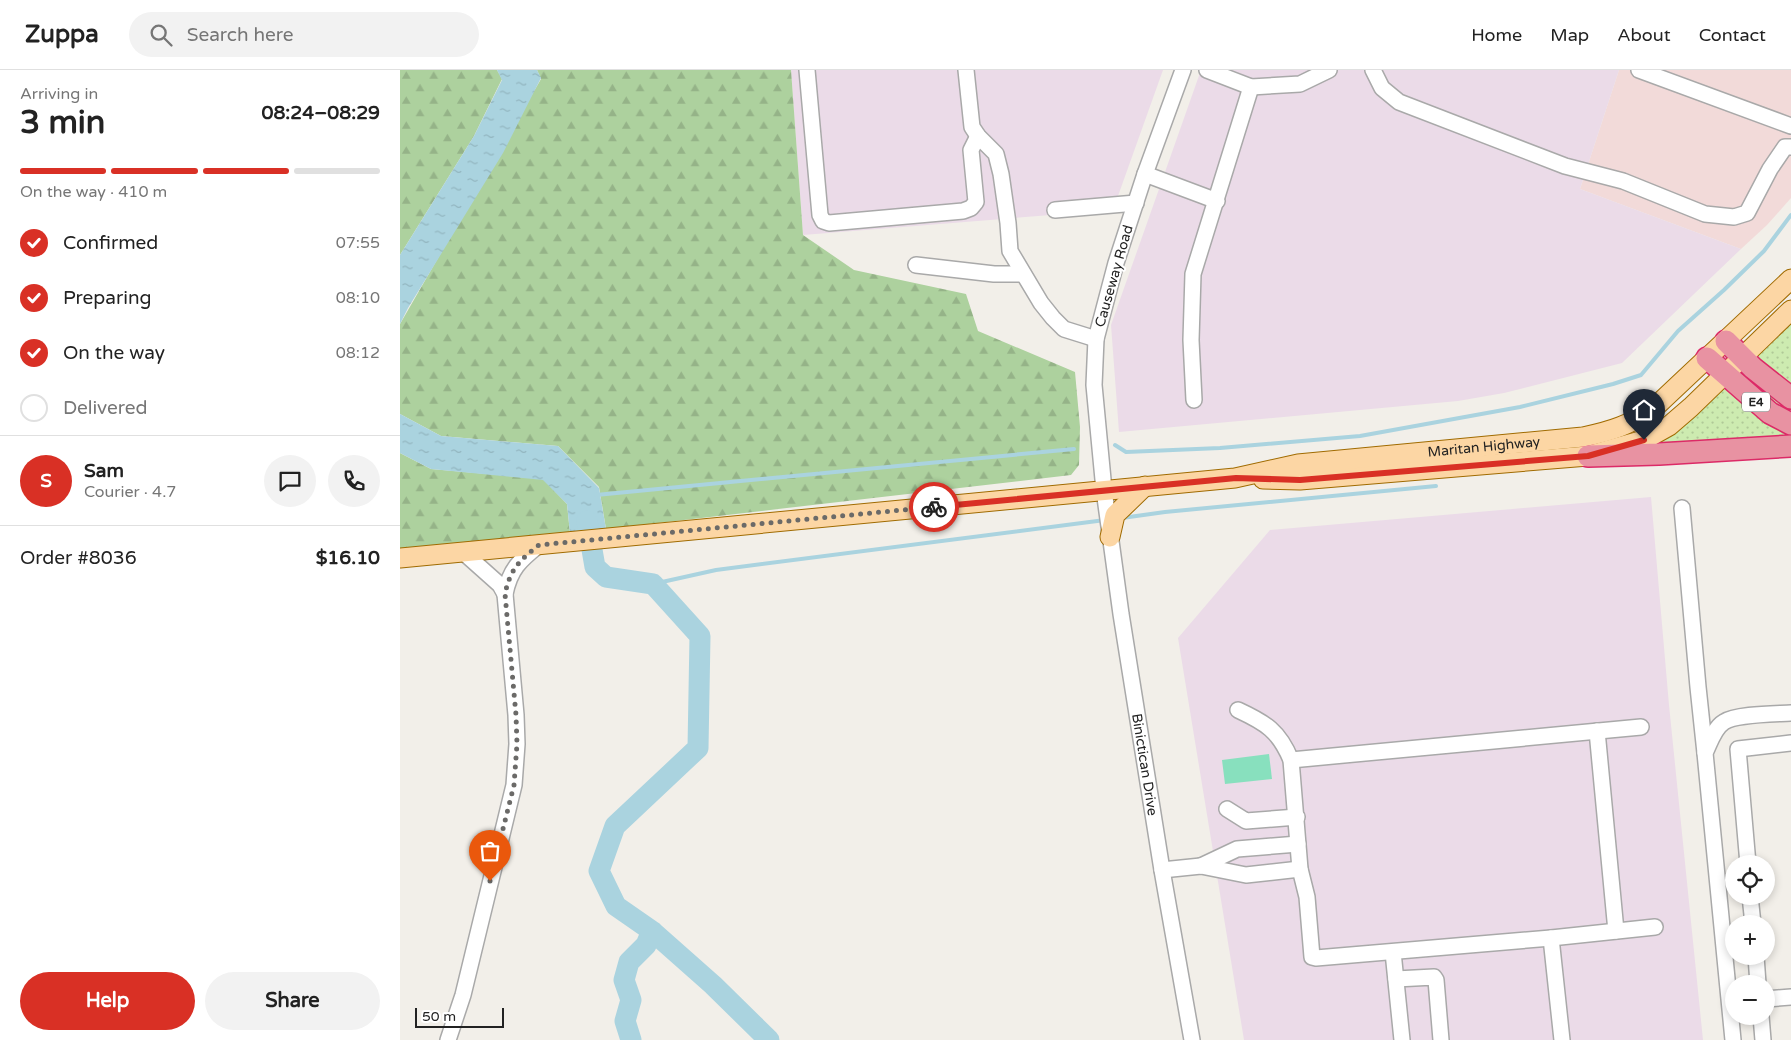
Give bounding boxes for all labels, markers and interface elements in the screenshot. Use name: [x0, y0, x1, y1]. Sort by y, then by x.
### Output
search box: [129, 12, 479, 57]
text: Zuppa: [25, 20, 99, 49]
icon: search: [147, 21, 175, 49]
text: Search here: [187, 24, 294, 46]
text: Home: [1471, 24, 1522, 46]
text: Map: [1550, 24, 1589, 46]
text: About: [1617, 24, 1671, 46]
text: Contact: [1699, 24, 1766, 46]
text: Arriving in: [20, 84, 98, 104]
text: 08:24–08:29: [261, 102, 380, 124]
text: 3 min: [20, 104, 105, 142]
text: On the way · 410 m: [20, 182, 167, 202]
street label: Causeway Road: [1091, 223, 1137, 329]
icon: check: [20, 229, 48, 257]
text: Confirmed: [63, 232, 158, 254]
text: 07:55: [336, 233, 380, 253]
icon: check: [20, 284, 48, 312]
text: Preparing: [63, 287, 152, 309]
text: 08:10: [336, 288, 380, 308]
icon: check: [20, 339, 48, 367]
text: On the way: [63, 342, 165, 364]
text: 08:12: [336, 343, 380, 363]
pin: [1623, 389, 1665, 440]
road number: E4: [1742, 392, 1770, 412]
icon: home: [1630, 396, 1658, 424]
text: Delivered: [63, 397, 148, 419]
street label: Maritan Highway: [1427, 433, 1541, 460]
button: chat: [264, 455, 316, 507]
button: phone: [328, 455, 380, 507]
text: Sam: [84, 460, 124, 482]
text: S: [40, 470, 52, 492]
text: Courier · 4.7: [84, 482, 176, 502]
courier: [909, 482, 959, 532]
icon: bike: [920, 493, 948, 521]
text: Order #8036: [20, 547, 137, 569]
text: $16.10: [316, 547, 380, 569]
street label: Binictican Drive: [1129, 712, 1162, 817]
pin: [469, 830, 511, 881]
icon: bag: [476, 837, 504, 865]
map controls: [1725, 855, 1775, 1025]
button: locate: [1725, 855, 1775, 905]
button: +: [1725, 915, 1775, 965]
button: Help: [20, 972, 195, 1030]
button: Share: [205, 972, 380, 1030]
button: −: [1725, 975, 1775, 1025]
scale bar: [415, 1005, 504, 1028]
text: 50 m: [422, 1008, 456, 1025]

